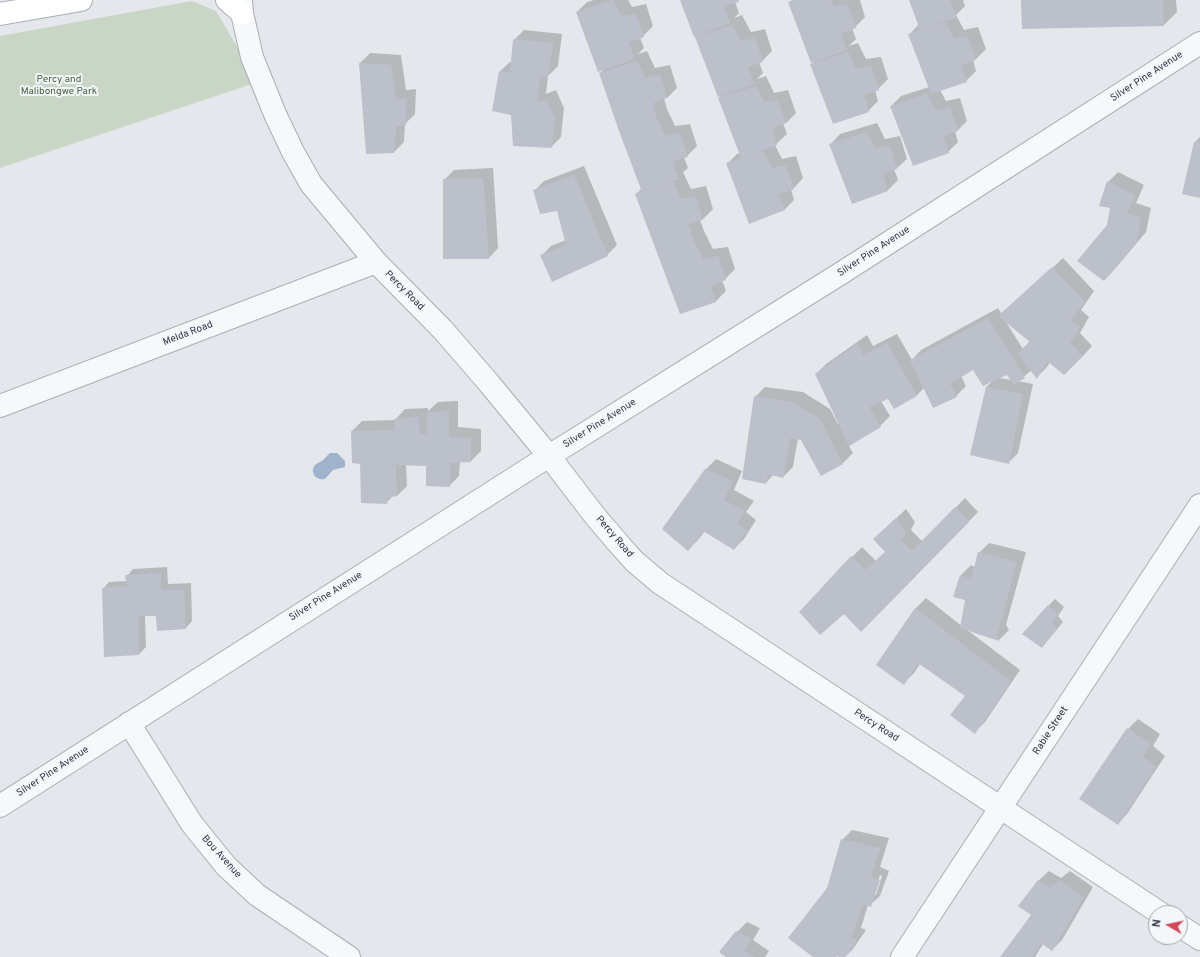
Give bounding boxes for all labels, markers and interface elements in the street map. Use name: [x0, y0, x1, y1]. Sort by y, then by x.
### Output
street label: Silver Pine Avenue: [1109, 49, 1185, 105]
park label: Percy and Malibongwe Park: [21, 74, 97, 98]
street label: Silver Pine Avenue: [836, 224, 912, 280]
street label: Percy Road: [382, 269, 426, 313]
street label: Melda Road: [161, 319, 215, 349]
street label: Silver Pine Avenue: [561, 397, 639, 451]
street label: Percy Road: [593, 514, 635, 560]
street label: Silver Pine Avenue: [287, 570, 365, 624]
street label: Rabie Street: [1031, 705, 1071, 757]
street label: Percy Road: [851, 707, 901, 745]
street label: Silver Pine Avenue: [15, 744, 91, 800]
street label: Bou Avenue: [199, 833, 243, 881]
north arrow: [1148, 905, 1188, 945]
text: N: [1150, 918, 1165, 928]

